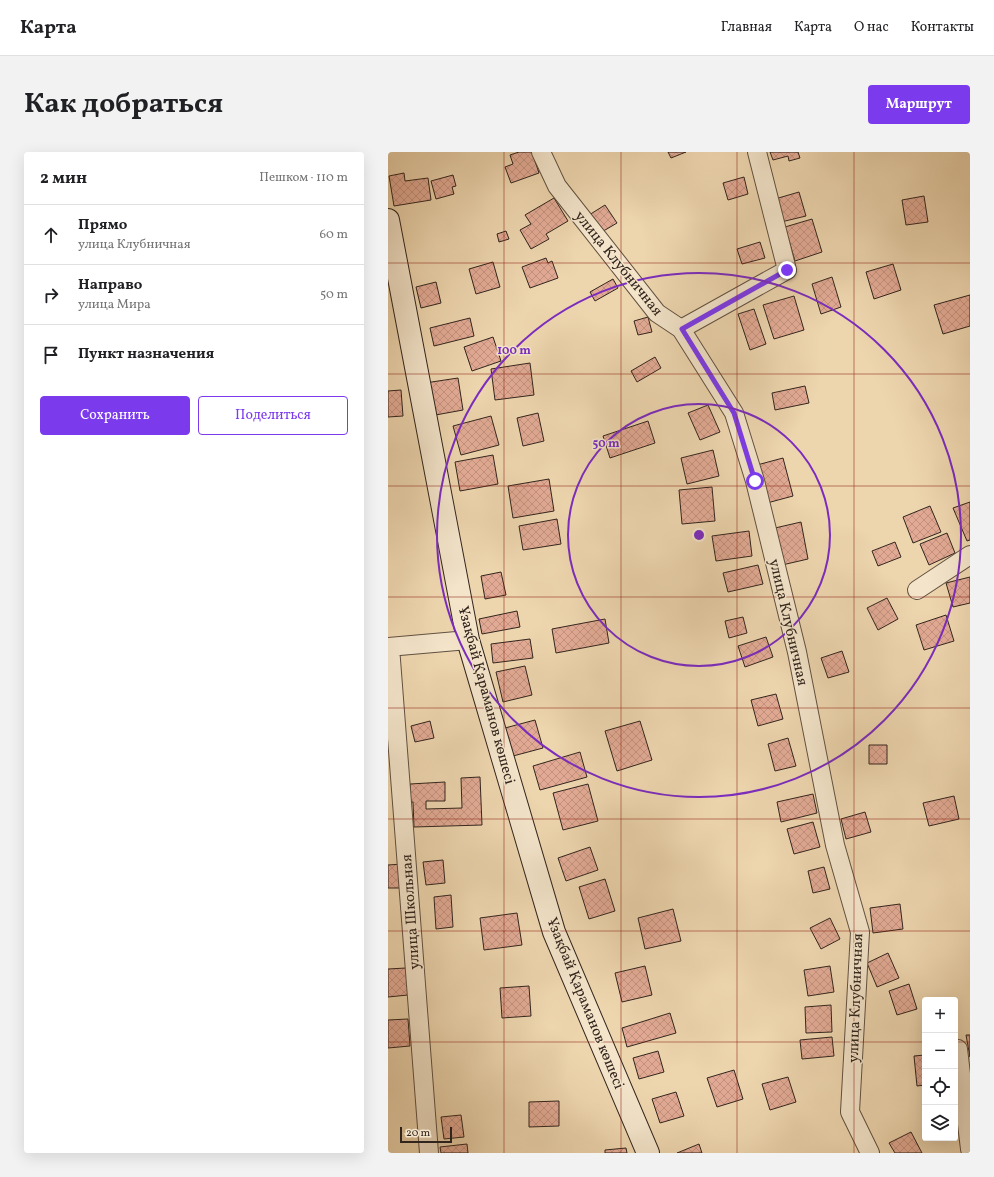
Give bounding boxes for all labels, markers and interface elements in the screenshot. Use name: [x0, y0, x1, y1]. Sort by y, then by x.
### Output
text: Карта: [20, 15, 77, 41]
text: Главная: [721, 18, 772, 37]
text: Карта: [794, 18, 832, 37]
text: О нас: [854, 18, 889, 37]
text: Контакты: [911, 18, 974, 37]
text: Как добраться: [24, 85, 223, 124]
button: Маршрут: [868, 85, 970, 124]
text: 2 мин: [40, 167, 87, 190]
text: Пешком · 110 m: [259, 169, 348, 187]
street label: улица Клубничная: [569, 207, 667, 321]
text: Прямо: [78, 215, 127, 236]
icon: ahead: [40, 224, 62, 246]
text: 60 m: [320, 226, 348, 244]
text: улица Клубничная: [78, 236, 190, 254]
route end: [778, 261, 796, 279]
text: Направо: [78, 275, 142, 296]
icon: right: [40, 284, 62, 306]
text: 50 m: [320, 286, 348, 304]
text: улица Мира: [78, 296, 151, 314]
text: 100 m: [497, 343, 531, 359]
icon: arrive: [40, 344, 62, 366]
text: Пункт назначения: [78, 344, 214, 365]
button: Сохранить: [40, 396, 190, 435]
button: Поделиться: [198, 396, 348, 435]
text: 50 m: [592, 436, 620, 452]
route start: [746, 472, 764, 490]
centre of rings: [692, 528, 706, 542]
street label: улица Клубничная: [763, 557, 812, 688]
street label: Ұзақбай Қараманов көшесі: [452, 604, 519, 787]
street label: улица Школьная: [397, 853, 426, 970]
street label: Ұзақбай Қараманов көшесі: [540, 914, 629, 1093]
street label: улица Клубничная: [844, 933, 869, 1063]
map controls: [922, 997, 958, 1141]
button: +: [922, 997, 958, 1033]
button: −: [922, 1033, 958, 1069]
button: locate: [922, 1069, 958, 1105]
button: layers: [922, 1105, 958, 1141]
scale bar: [400, 1125, 452, 1144]
text: 20 m: [406, 1126, 430, 1141]

